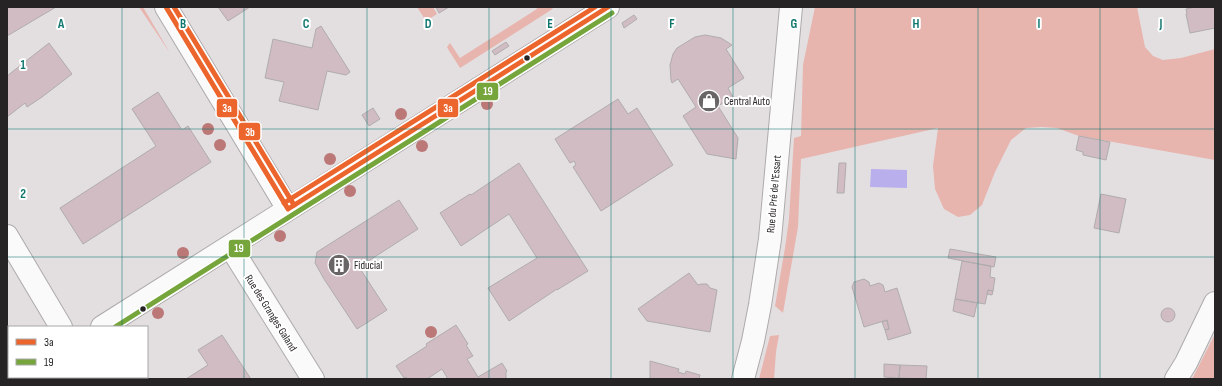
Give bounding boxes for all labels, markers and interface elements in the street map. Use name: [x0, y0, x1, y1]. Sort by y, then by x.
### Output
text: A: [57, 16, 65, 32]
text: B: [180, 16, 186, 32]
text: C: [303, 16, 310, 32]
text: D: [425, 16, 432, 32]
text: E: [547, 16, 553, 32]
text: F: [669, 16, 675, 32]
text: G: [791, 16, 798, 32]
text: H: [913, 16, 920, 32]
text: I: [1038, 16, 1041, 32]
text: J: [1159, 16, 1163, 32]
unlabelled marker: [522, 53, 532, 63]
text: 1: [20, 57, 26, 73]
line badge: 19: [476, 82, 499, 101]
text: 19: [483, 85, 493, 98]
shop icon: Central Auto: [696, 88, 722, 114]
place label: Central Auto: [724, 95, 770, 108]
line badge: 3a: [216, 98, 238, 118]
line badge: 3a: [437, 98, 459, 118]
text: 3a: [222, 102, 232, 115]
text: 3a: [443, 102, 453, 115]
line badge: 3b: [238, 122, 261, 141]
text: 3b: [245, 126, 255, 139]
street label: Rue du Pré de l'Essart: [764, 154, 784, 234]
text: 2: [20, 186, 26, 202]
line badge: 19: [228, 239, 251, 258]
text: 19: [234, 242, 244, 255]
building icon: Fiducial: [326, 252, 352, 278]
place label: Fiducial: [354, 259, 382, 272]
street label: Rue des Granges Galand: [242, 272, 300, 354]
unlabelled marker: [138, 304, 148, 314]
legend: [8, 326, 148, 378]
text: 3a: [44, 335, 54, 350]
text: 19: [44, 355, 54, 370]

